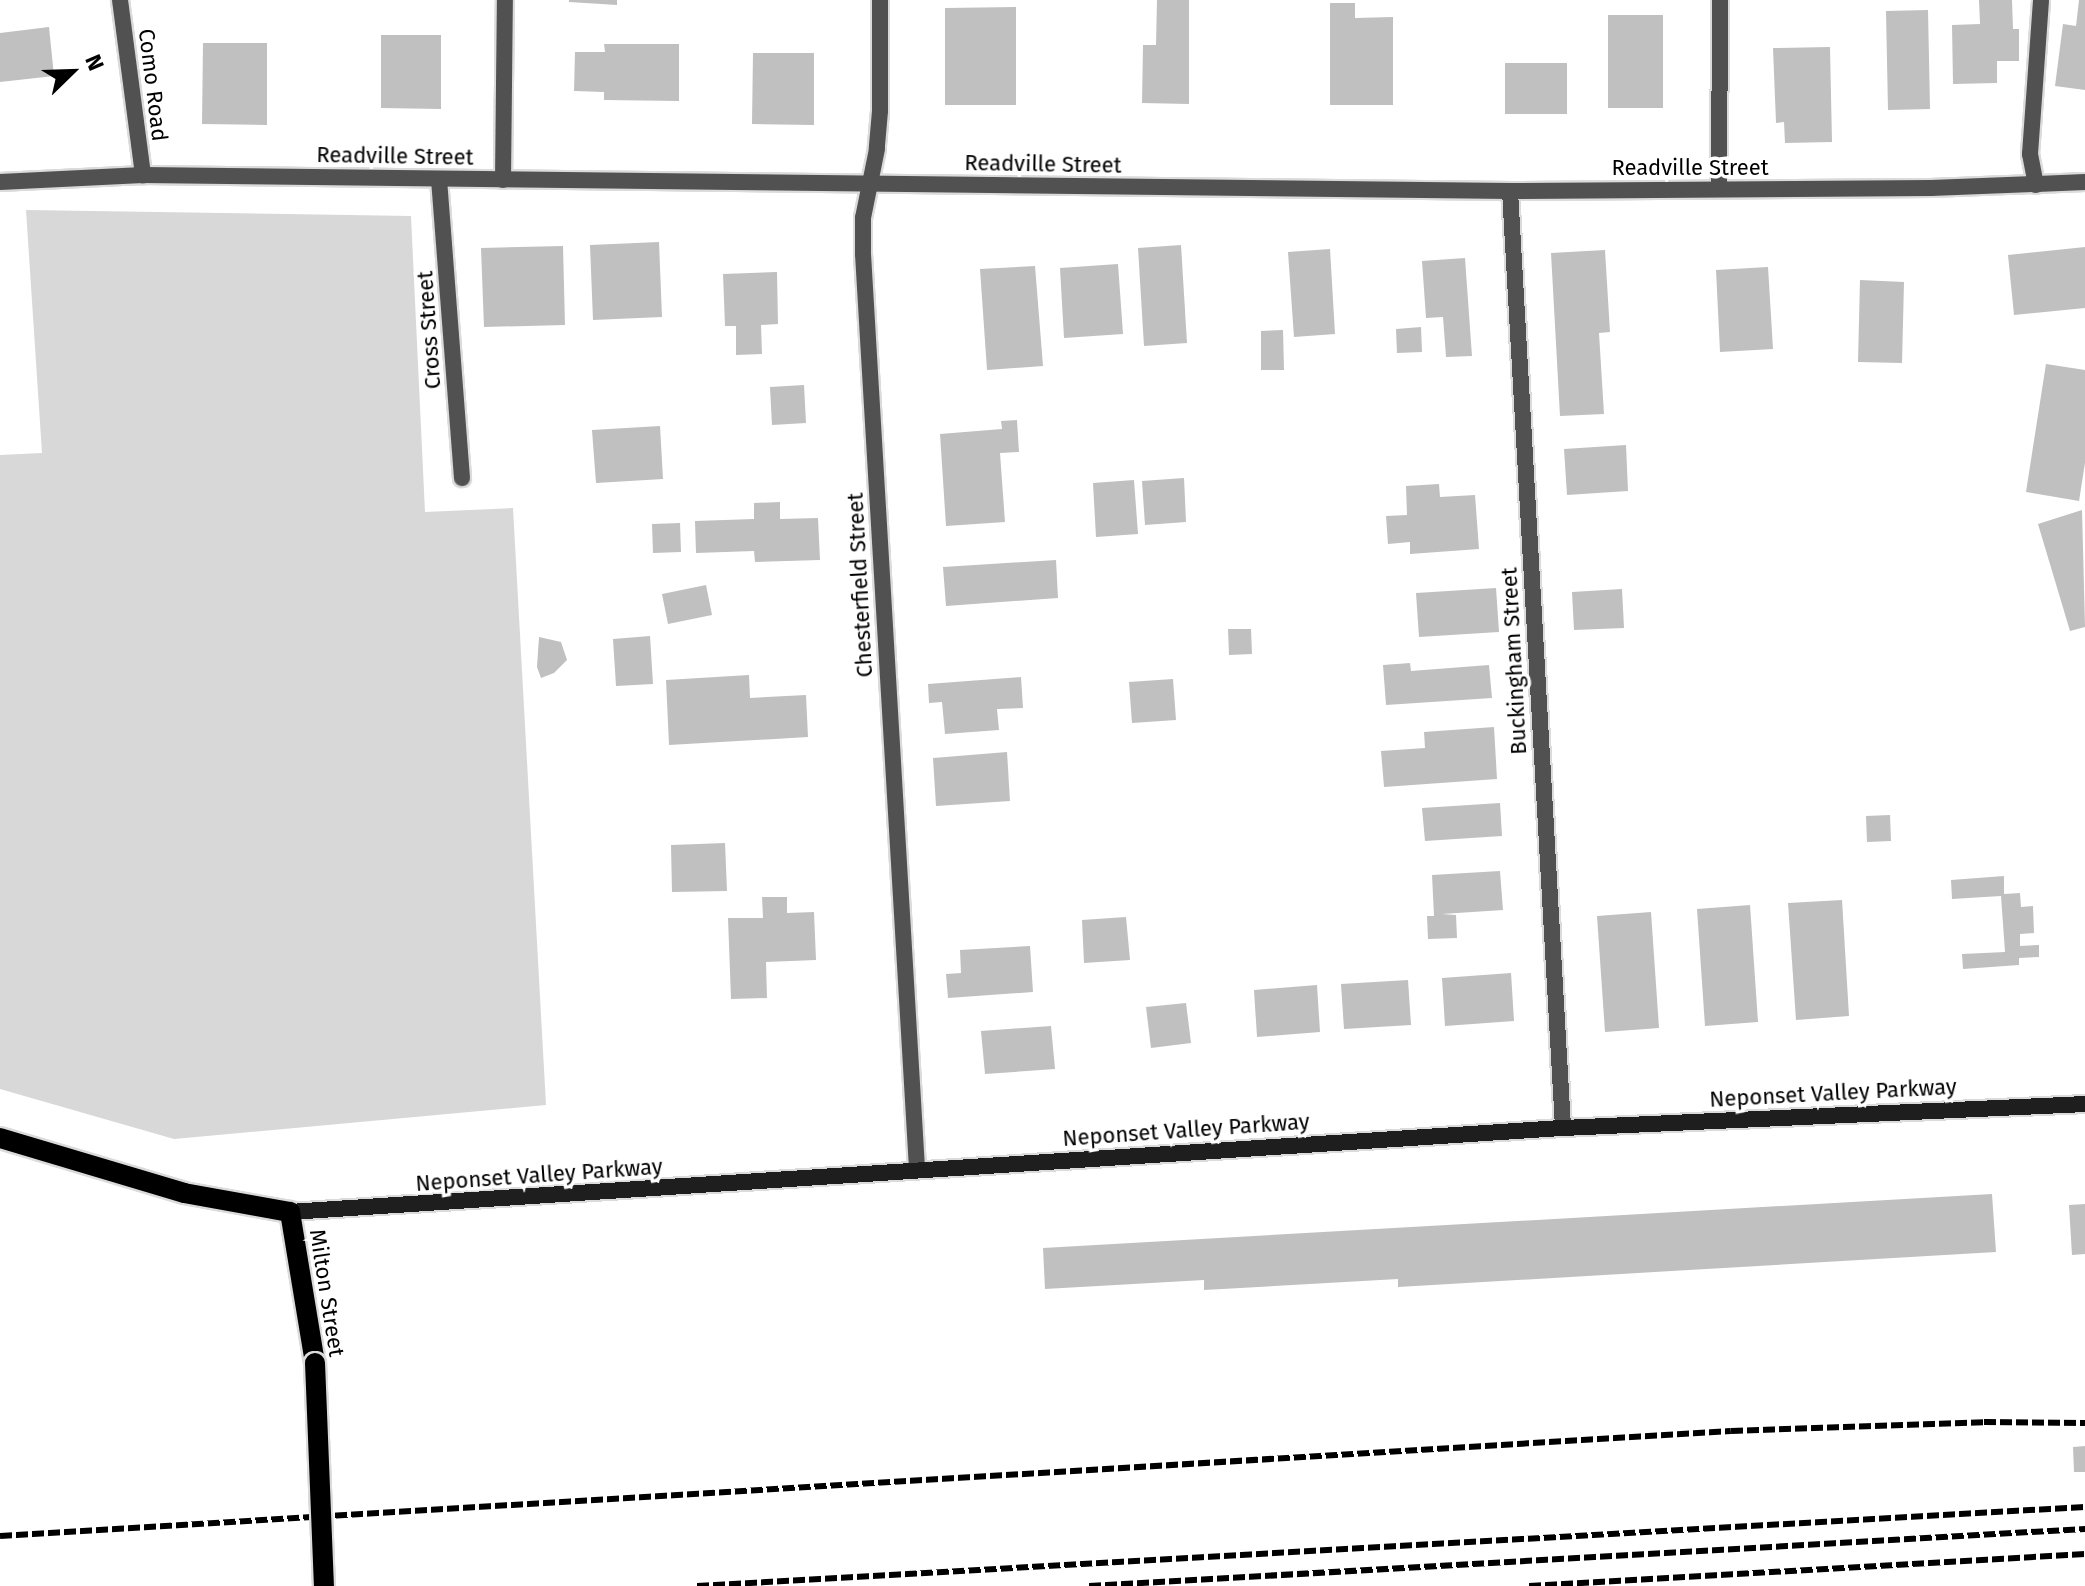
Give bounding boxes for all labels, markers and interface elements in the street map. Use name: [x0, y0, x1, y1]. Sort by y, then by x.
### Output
street label: Como Road: [133, 27, 173, 143]
north arrow: [32, 32, 112, 112]
text: N: [79, 50, 110, 74]
street label: Readville Street: [316, 141, 474, 171]
street label: Readville Street: [964, 149, 1122, 179]
street label: Readville Street: [1611, 155, 1769, 181]
street label: Cross Street: [412, 270, 446, 390]
street label: Chesterfield Street: [842, 492, 878, 678]
street label: Buckingham Street: [1496, 567, 1532, 755]
street label: Neponset Valley Parkway: [1709, 1073, 1957, 1113]
street label: Neponset Valley Parkway: [1062, 1108, 1310, 1152]
street label: Neponset Valley Parkway: [415, 1153, 663, 1197]
street label: Milton Street: [304, 1227, 350, 1359]

